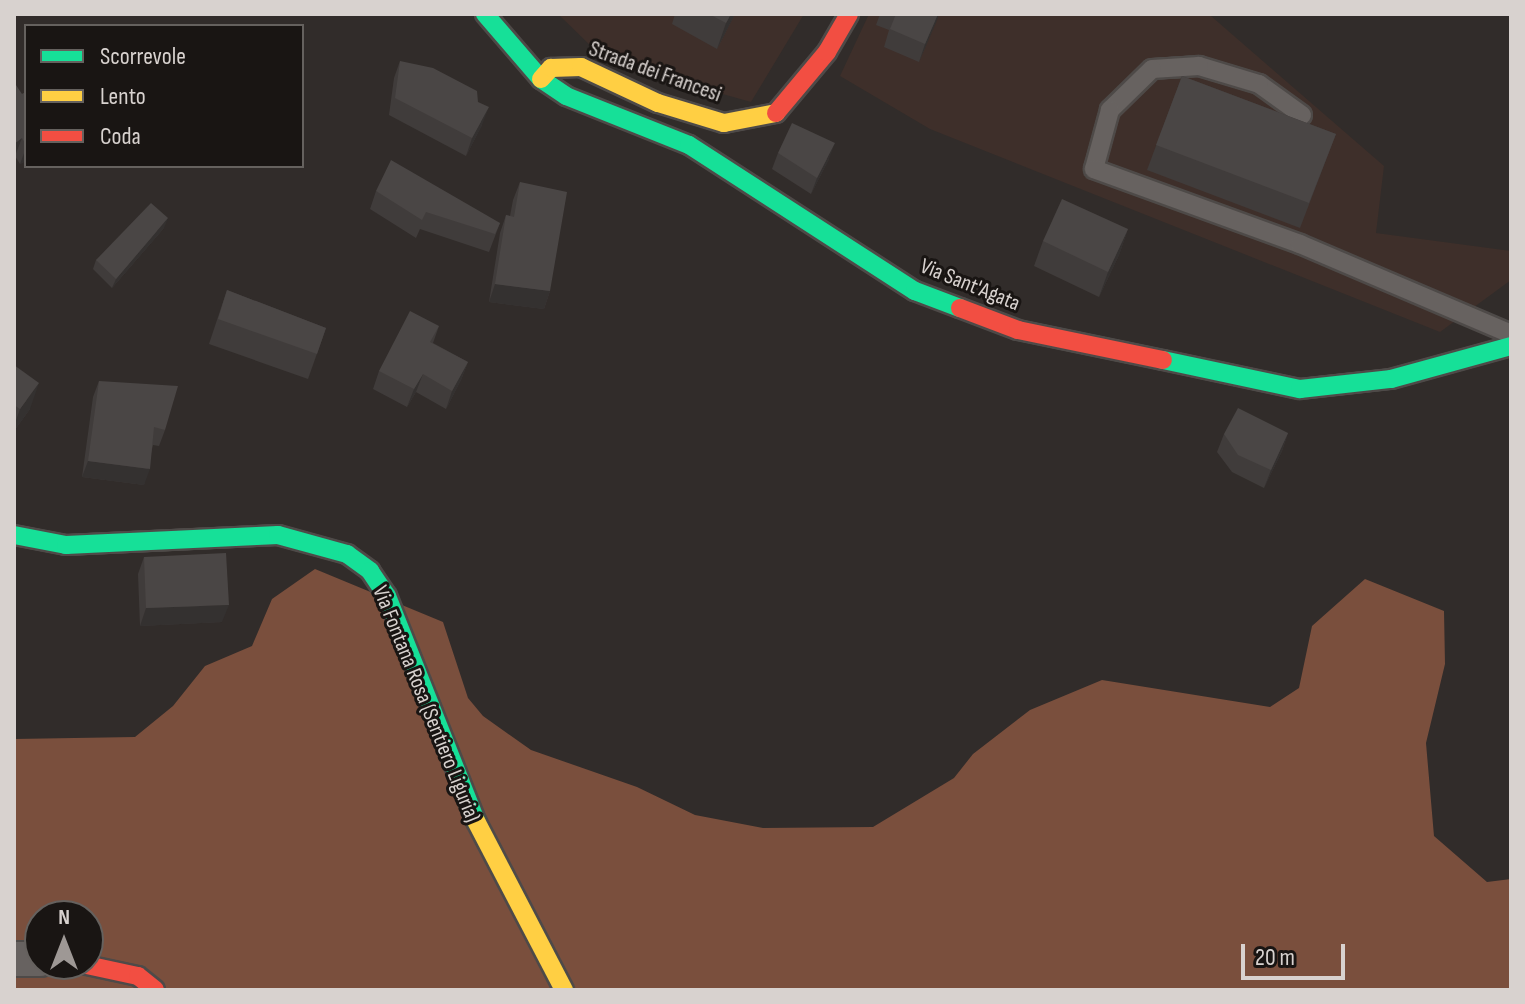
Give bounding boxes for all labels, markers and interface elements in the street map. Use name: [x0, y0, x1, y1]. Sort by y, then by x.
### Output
legend: [24, 24, 304, 168]
street label: Strada dei Francesi: [585, 36, 725, 108]
text: Scorrevole: [100, 42, 186, 71]
text: Lento: [100, 82, 146, 111]
text: Coda: [100, 122, 141, 151]
street label: Via Sant'Agata: [916, 253, 1024, 317]
street label: Via Fontana Rosa (Sentiero Liguria): [366, 582, 486, 826]
north arrow: [24, 900, 104, 980]
text: N: [58, 904, 70, 931]
scale bar: [1245, 928, 1349, 978]
text: 20 m: [1255, 943, 1295, 972]

